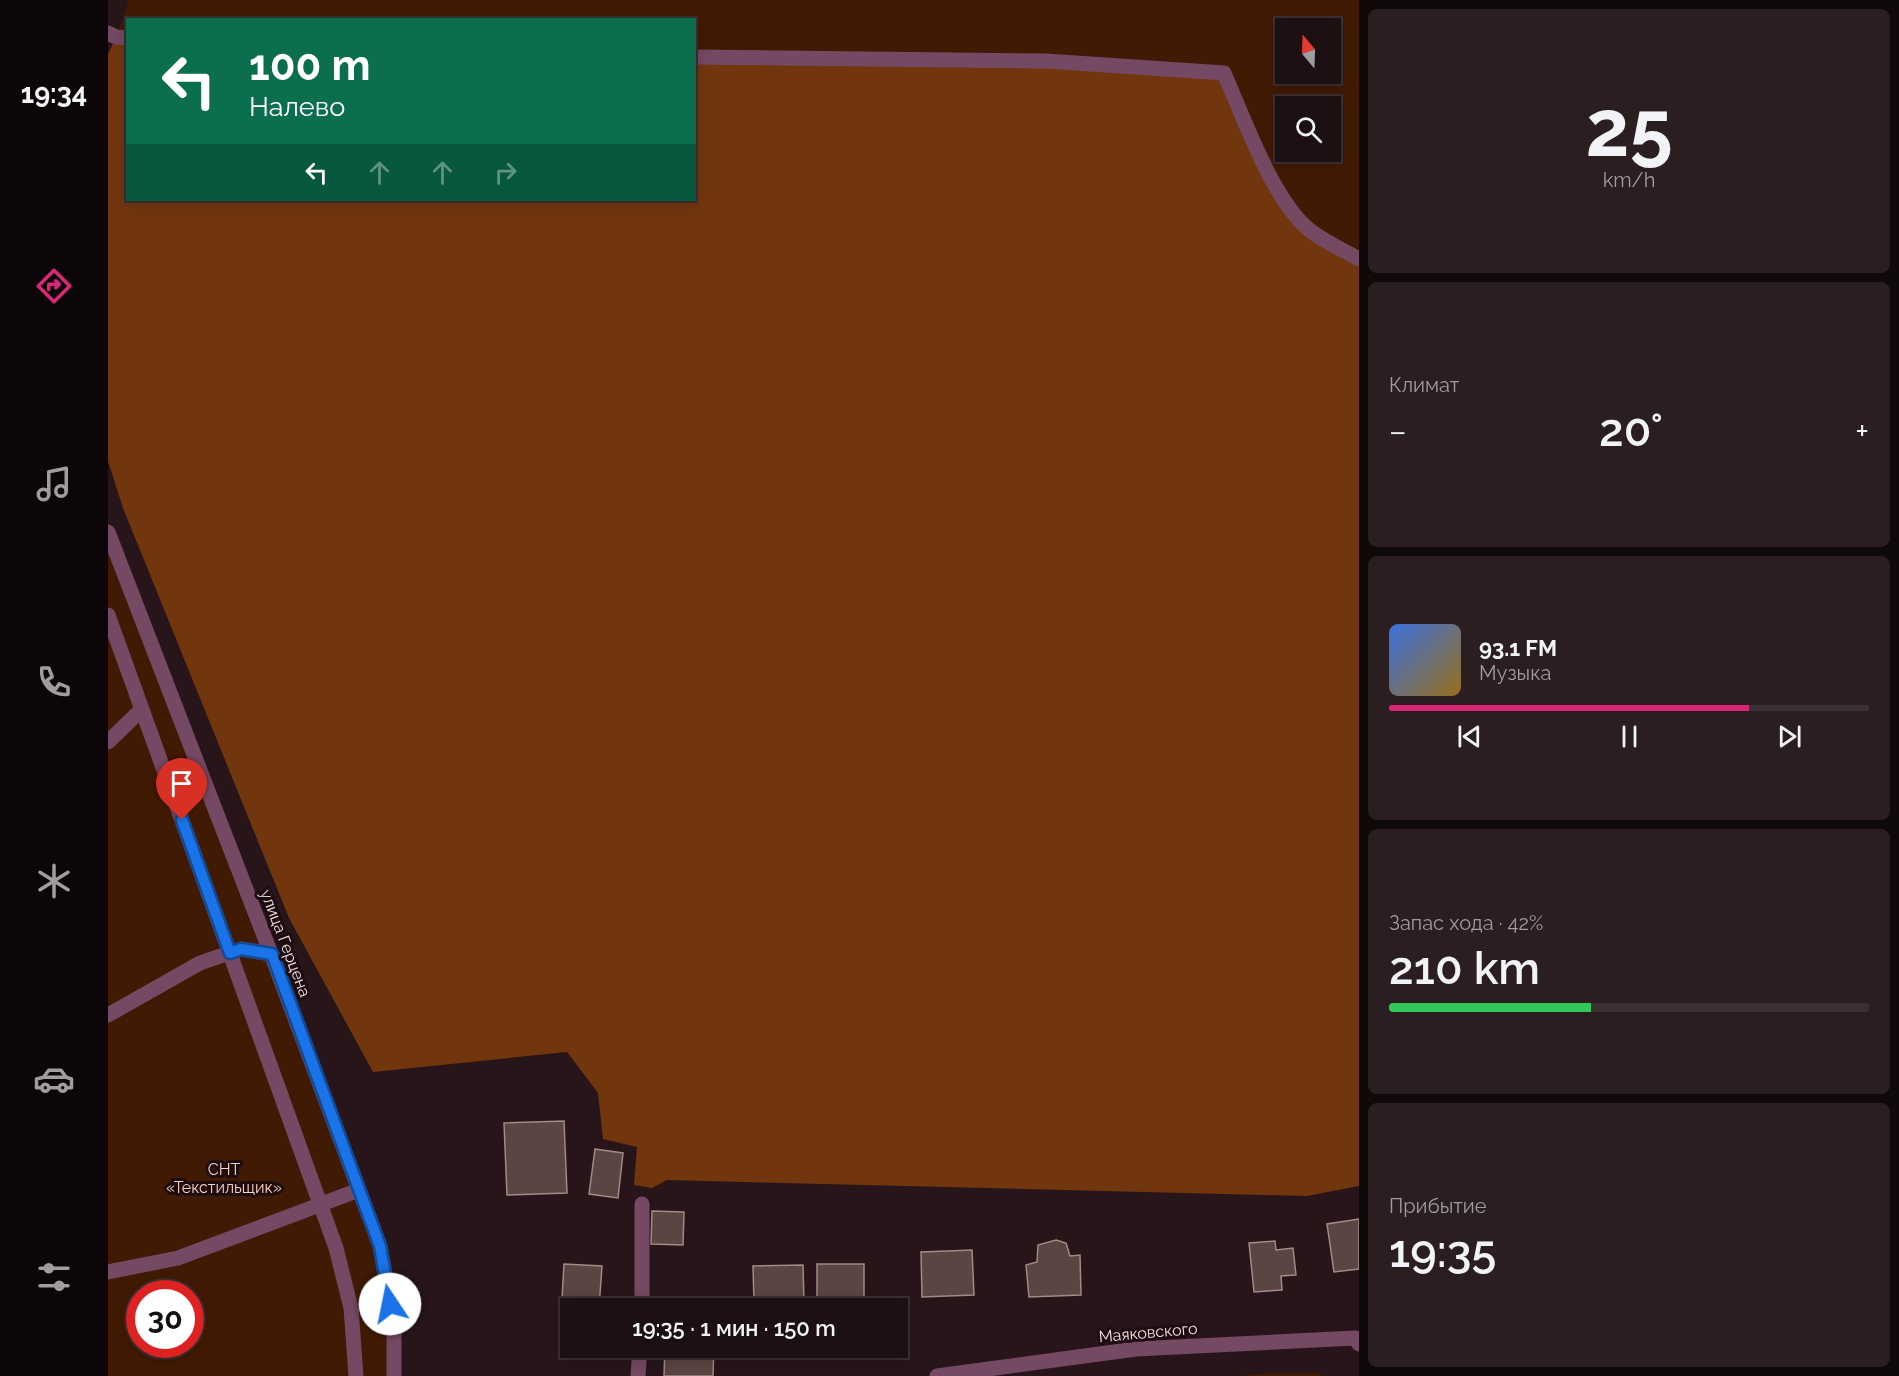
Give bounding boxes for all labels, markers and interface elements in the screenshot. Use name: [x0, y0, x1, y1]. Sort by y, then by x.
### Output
north arrow: [1275, 18, 1341, 84]
map controls: [1275, 18, 1341, 162]
text: 100 m: [249, 41, 371, 90]
icon: left: [150, 42, 228, 120]
text: 19:34: [21, 78, 87, 109]
text: 25: [1585, 83, 1673, 174]
text: Налево: [249, 91, 345, 122]
button: search: [1275, 96, 1341, 162]
icon: left: [300, 156, 333, 189]
icon: ahead: [363, 156, 396, 189]
icon: ahead: [426, 156, 459, 189]
icon: right: [489, 156, 522, 189]
text: km/h: [1603, 168, 1655, 192]
icon: directions: [33, 265, 75, 307]
text: Климат: [1389, 373, 1459, 397]
text: 20°: [1599, 404, 1663, 457]
text: −: [1389, 412, 1407, 451]
text: +: [1855, 412, 1869, 451]
icon: music: [33, 463, 75, 505]
text: 93.1 FM: [1479, 635, 1557, 661]
icon: phone: [33, 661, 75, 703]
text: Музыка: [1479, 661, 1551, 685]
icon: previous: [1453, 720, 1486, 753]
icon: pause: [1613, 720, 1646, 753]
icon: next: [1773, 720, 1806, 753]
pin: [156, 758, 207, 820]
icon: arrive: [165, 767, 198, 800]
icon: climate: [33, 860, 75, 902]
street label: улица Герцена: [256, 887, 315, 1000]
text: Запас хода · 42%: [1389, 911, 1543, 935]
text: 210 km: [1389, 942, 1540, 995]
icon: car: [33, 1058, 75, 1100]
park label: СНТ «Текстильщик»: [166, 1160, 282, 1197]
text: Прибытие: [1389, 1194, 1486, 1218]
text: 19:35: [1389, 1225, 1496, 1278]
icon: filters: [33, 1256, 75, 1298]
position arrow: [358, 1272, 422, 1336]
speed limit sign: 30: [126, 1280, 204, 1358]
text: 19:35 · 1 мин · 150 m: [632, 1315, 836, 1341]
street label: Маяковского: [1098, 1319, 1198, 1346]

